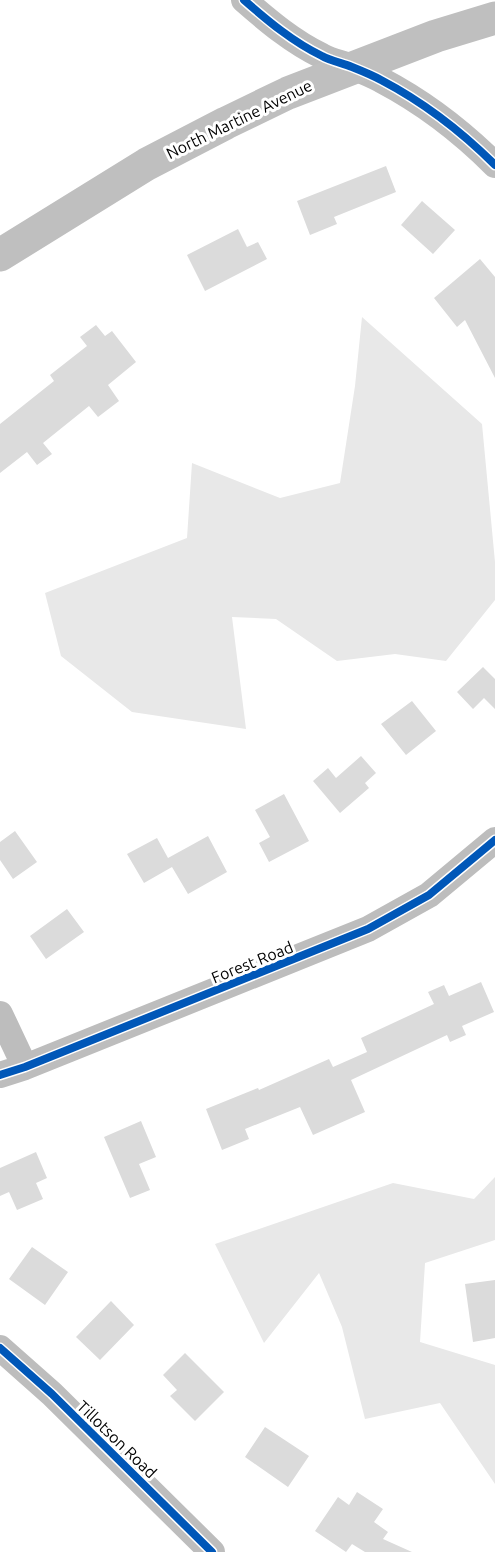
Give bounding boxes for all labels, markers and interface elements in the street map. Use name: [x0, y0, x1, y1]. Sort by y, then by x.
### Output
street label: North Martine Avenue: [163, 76, 315, 162]
street label: Forest Road: [209, 937, 295, 987]
street label: Tillotson Road: [74, 1397, 160, 1481]

